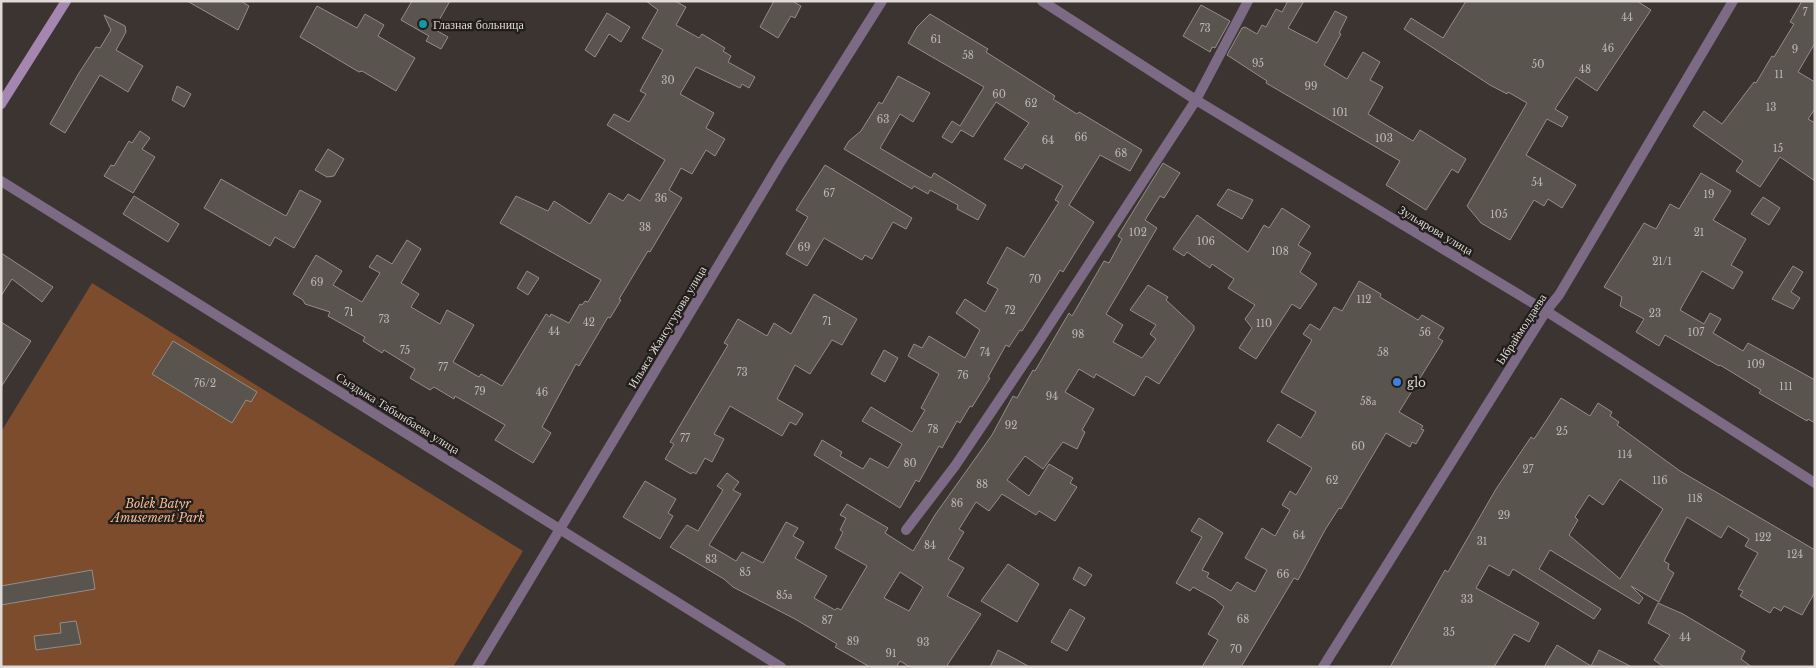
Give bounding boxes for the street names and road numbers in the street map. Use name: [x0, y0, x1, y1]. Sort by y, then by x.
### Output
street label: Зульярова улица: [1396, 202, 1477, 259]
street label: Ильяса Жансугурова улица: [624, 263, 710, 391]
street label: Ыбраймолдаева: [1493, 290, 1550, 367]
street label: Сыздыка Табынбаева улица: [333, 369, 463, 458]

